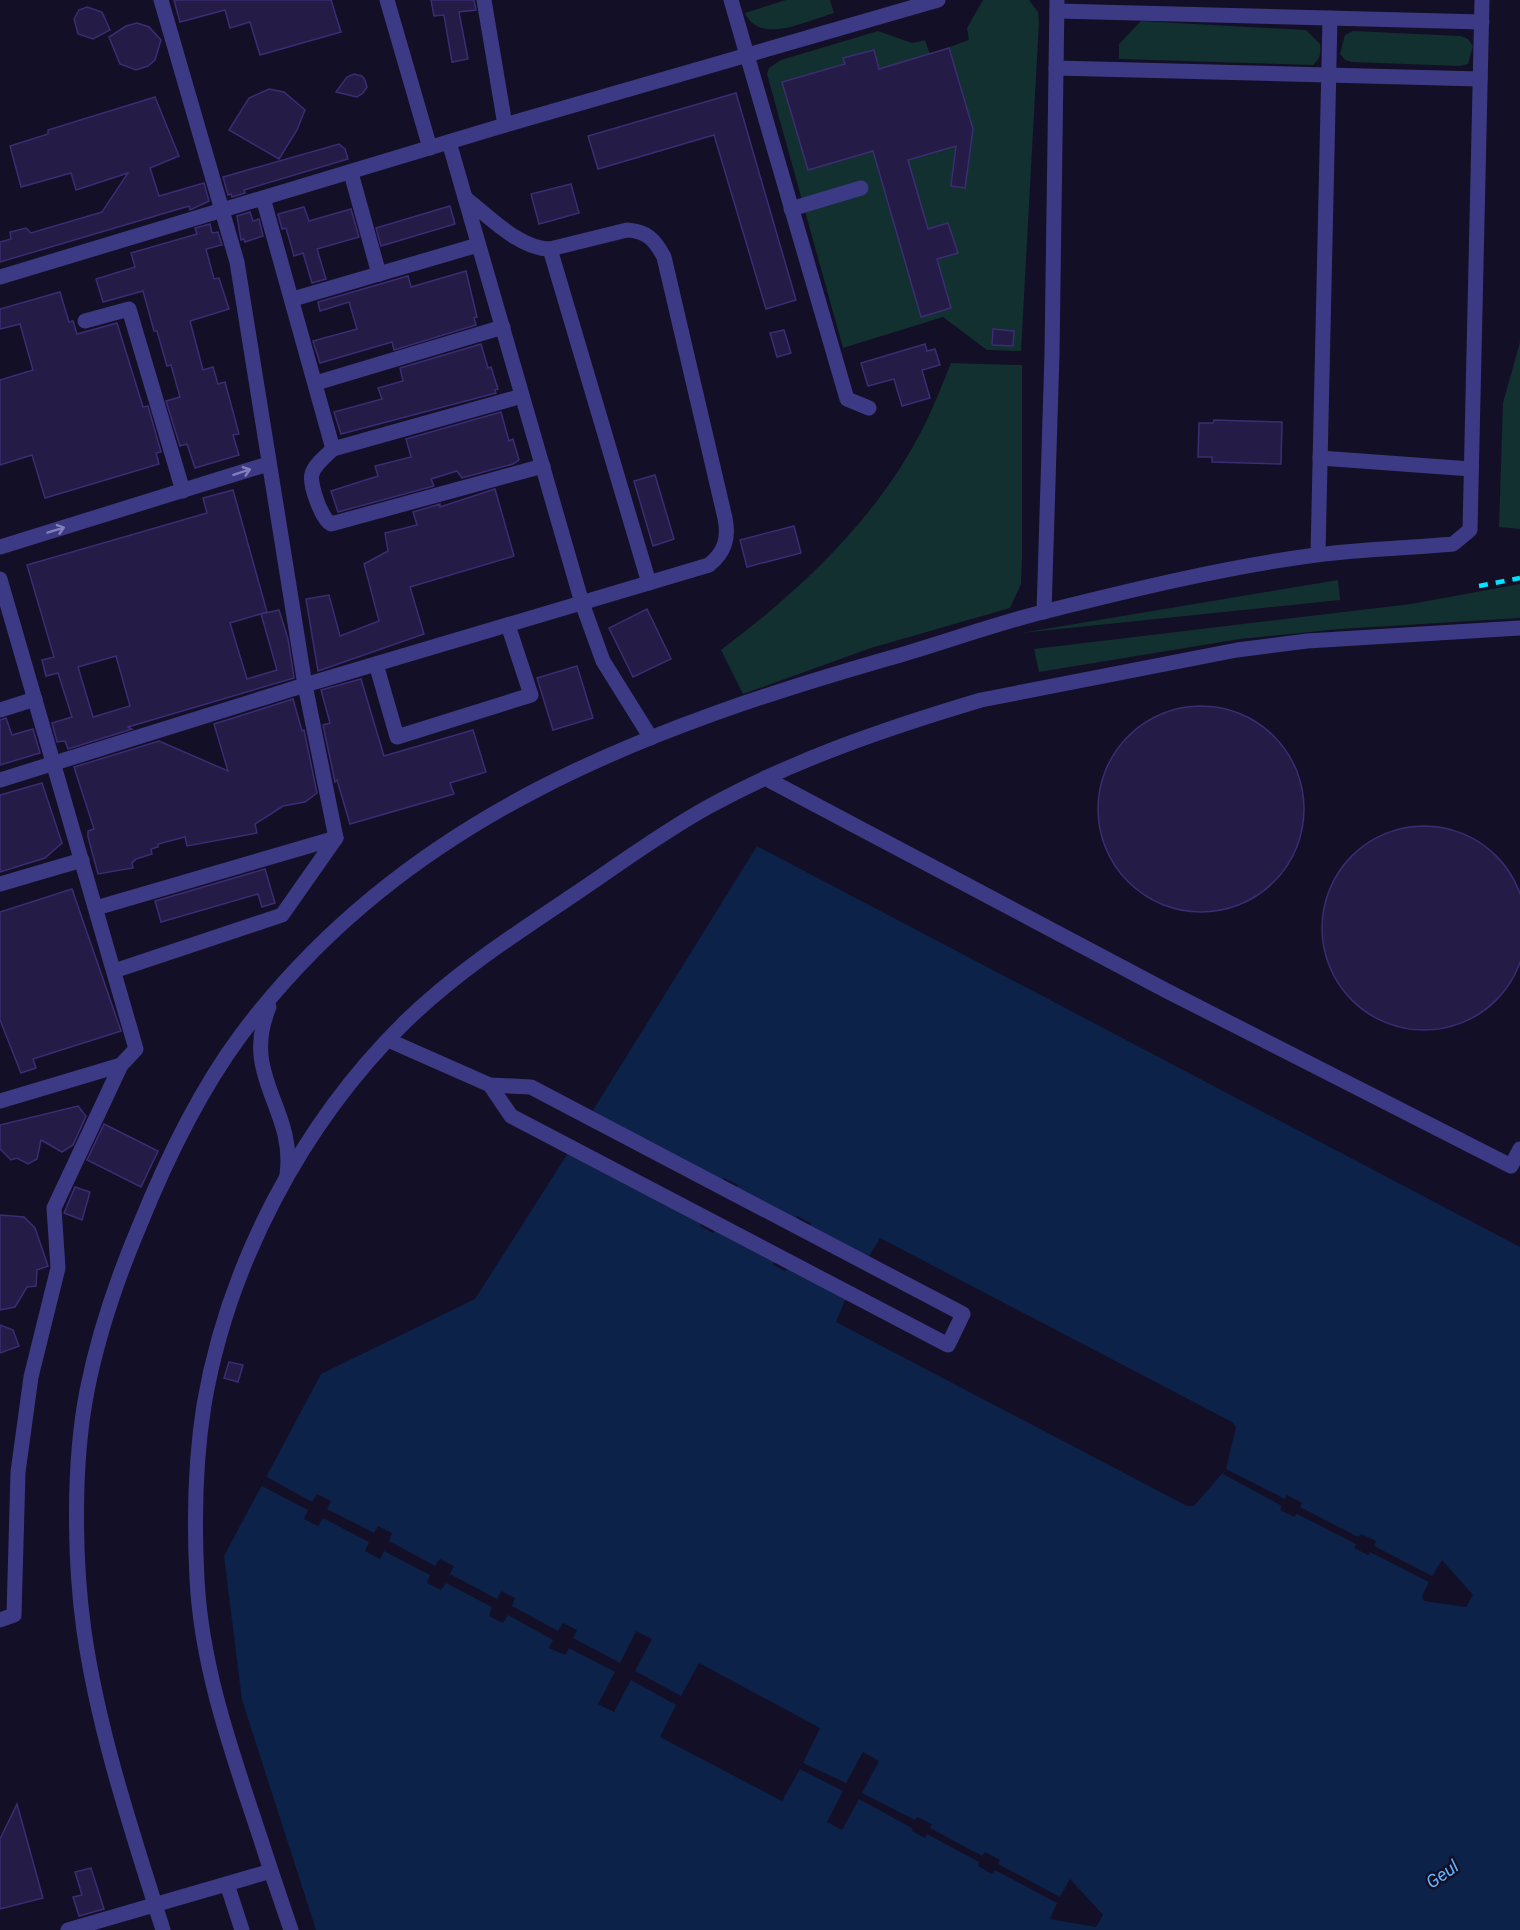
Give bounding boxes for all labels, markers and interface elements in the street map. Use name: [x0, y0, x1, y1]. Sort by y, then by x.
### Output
one-way arrow: [232, 466, 251, 477]
one-way arrow: [46, 524, 65, 535]
water label: Geul: [1422, 1855, 1463, 1893]

